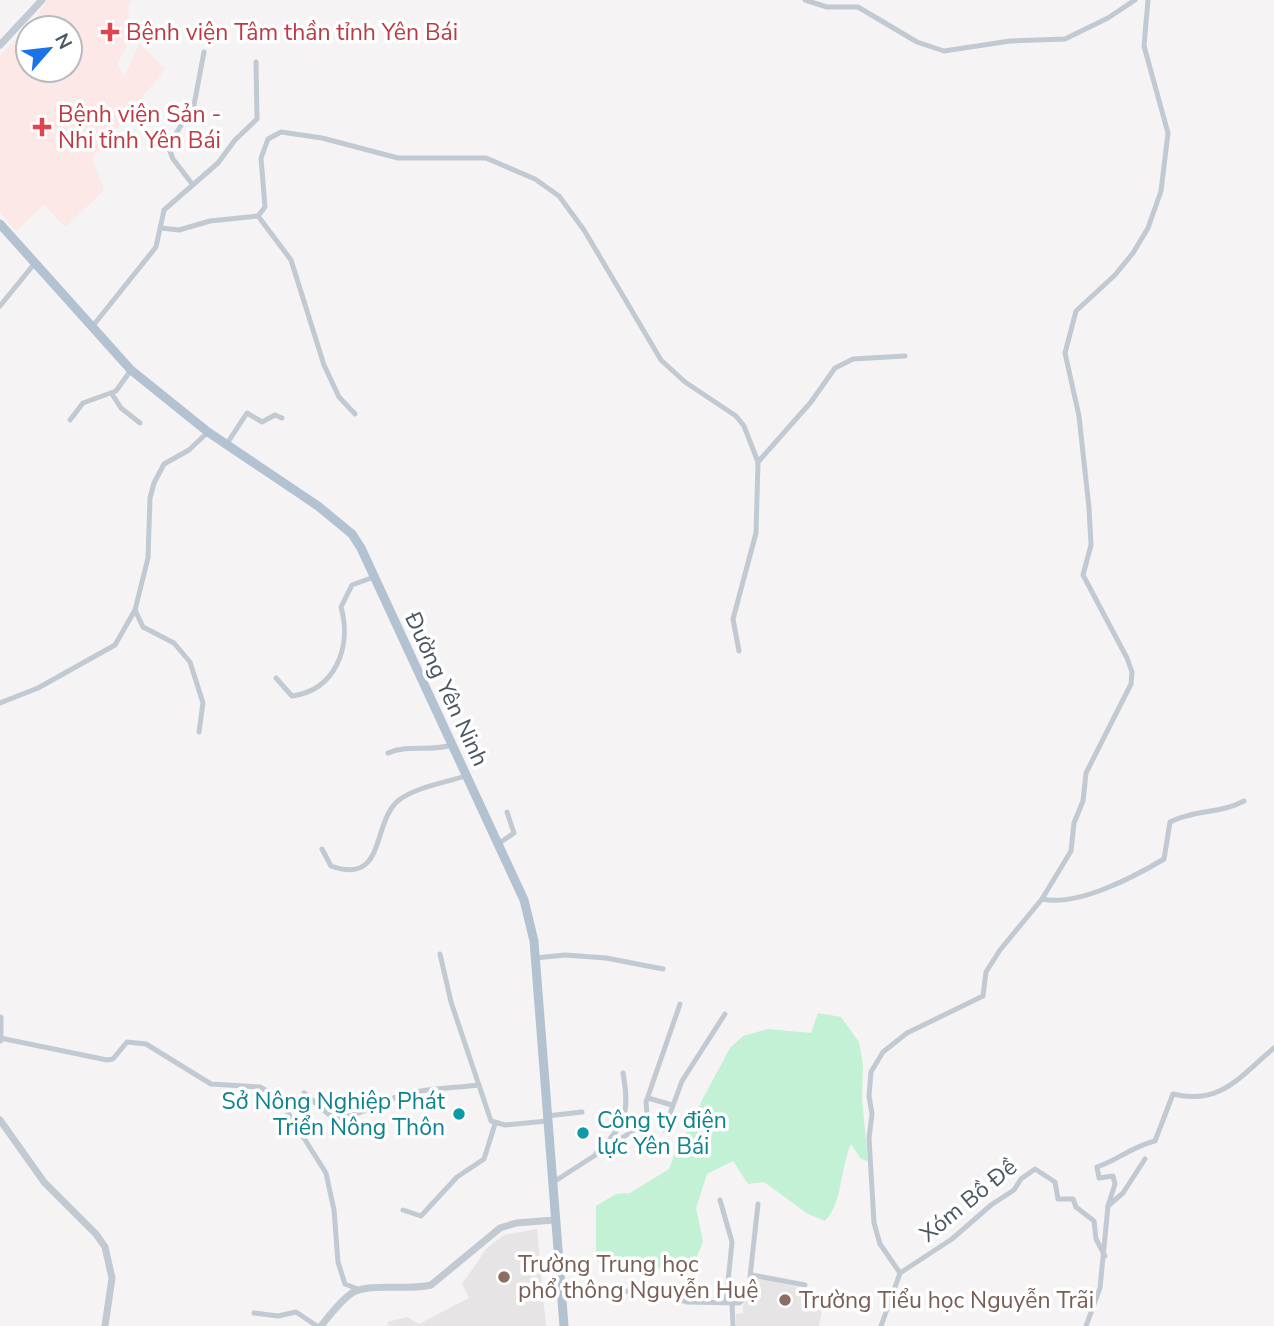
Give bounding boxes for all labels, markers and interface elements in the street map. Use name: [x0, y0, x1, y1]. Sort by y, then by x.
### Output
north arrow: [14, 14, 84, 84]
place label: Bệnh viện Tâm thần tỉnh Yên Bái: [126, 17, 458, 48]
marker: Bệnh viện Tâm thần tỉnh Yên Bái: [100, 22, 120, 42]
text: N: [48, 29, 78, 54]
place label: Bệnh viện Sản - Nhi tỉnh Yên Bái: [58, 99, 221, 156]
marker: Bệnh viện Sản - Nhi tỉnh Yên Bái: [32, 117, 52, 137]
street label: Đường Yên Ninh: [397, 606, 496, 771]
place label: Sở Nông Nghiệp Phát Triển Nông Thôn: [222, 1086, 446, 1143]
place label: Công ty điện lực Yên Bái: [597, 1105, 727, 1162]
marker: Sở Nông Nghiệp Phát Triển Nông Thôn: [451, 1106, 467, 1122]
marker: Công ty điện lực Yên Bái: [575, 1125, 591, 1141]
street label: Xóm Bồ Đề: [913, 1152, 1023, 1249]
place label: Trường Trung học phổ thông Nguyễn Huệ: [518, 1249, 758, 1306]
marker: Trường Trung học phổ thông Nguyễn Huệ: [496, 1269, 512, 1285]
place label: Trường Tiểu học Nguyễn Trãi: [799, 1285, 1094, 1316]
marker: Trường Tiểu học Nguyễn Trãi: [777, 1292, 793, 1308]

